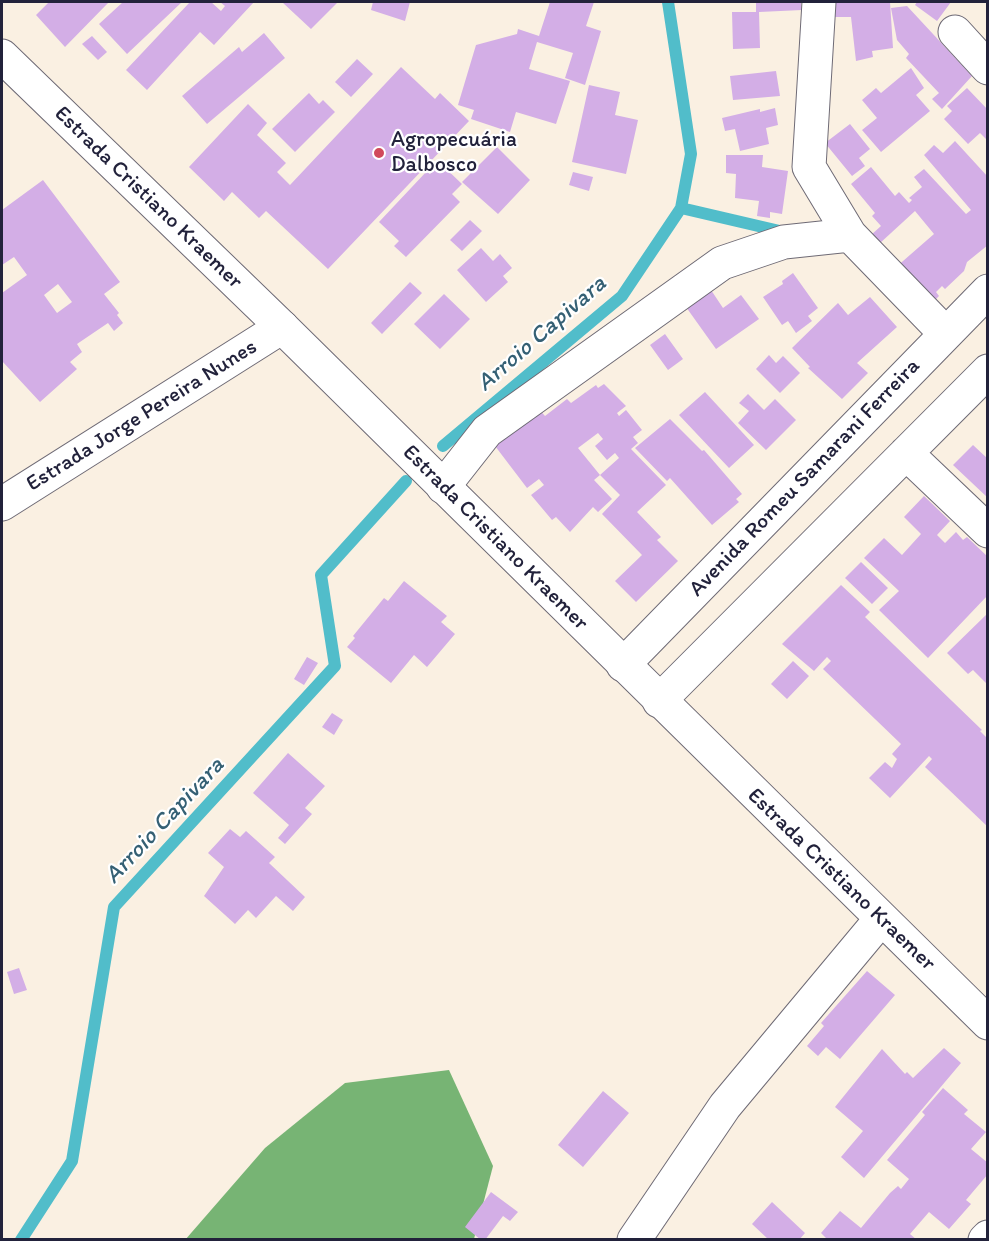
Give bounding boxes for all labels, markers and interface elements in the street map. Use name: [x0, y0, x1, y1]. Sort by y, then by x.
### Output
street label: Estrada Cristiano Kraemer: [48, 101, 248, 295]
place label: Agropecuária Dalbosco: [391, 127, 517, 178]
marker: Agropecuária Dalbosco: [372, 146, 386, 160]
water label: Arroio Capivara: [471, 270, 613, 398]
street label: Estrada Jorge Pereira Nunes: [22, 334, 262, 498]
street label: Avenida Romeu Samarani Ferreira: [684, 353, 926, 603]
street label: Estrada Cristiano Kraemer: [397, 440, 593, 636]
water label: Arroio Capivara: [99, 752, 231, 890]
street label: Estrada Cristiano Kraemer: [741, 783, 941, 977]

